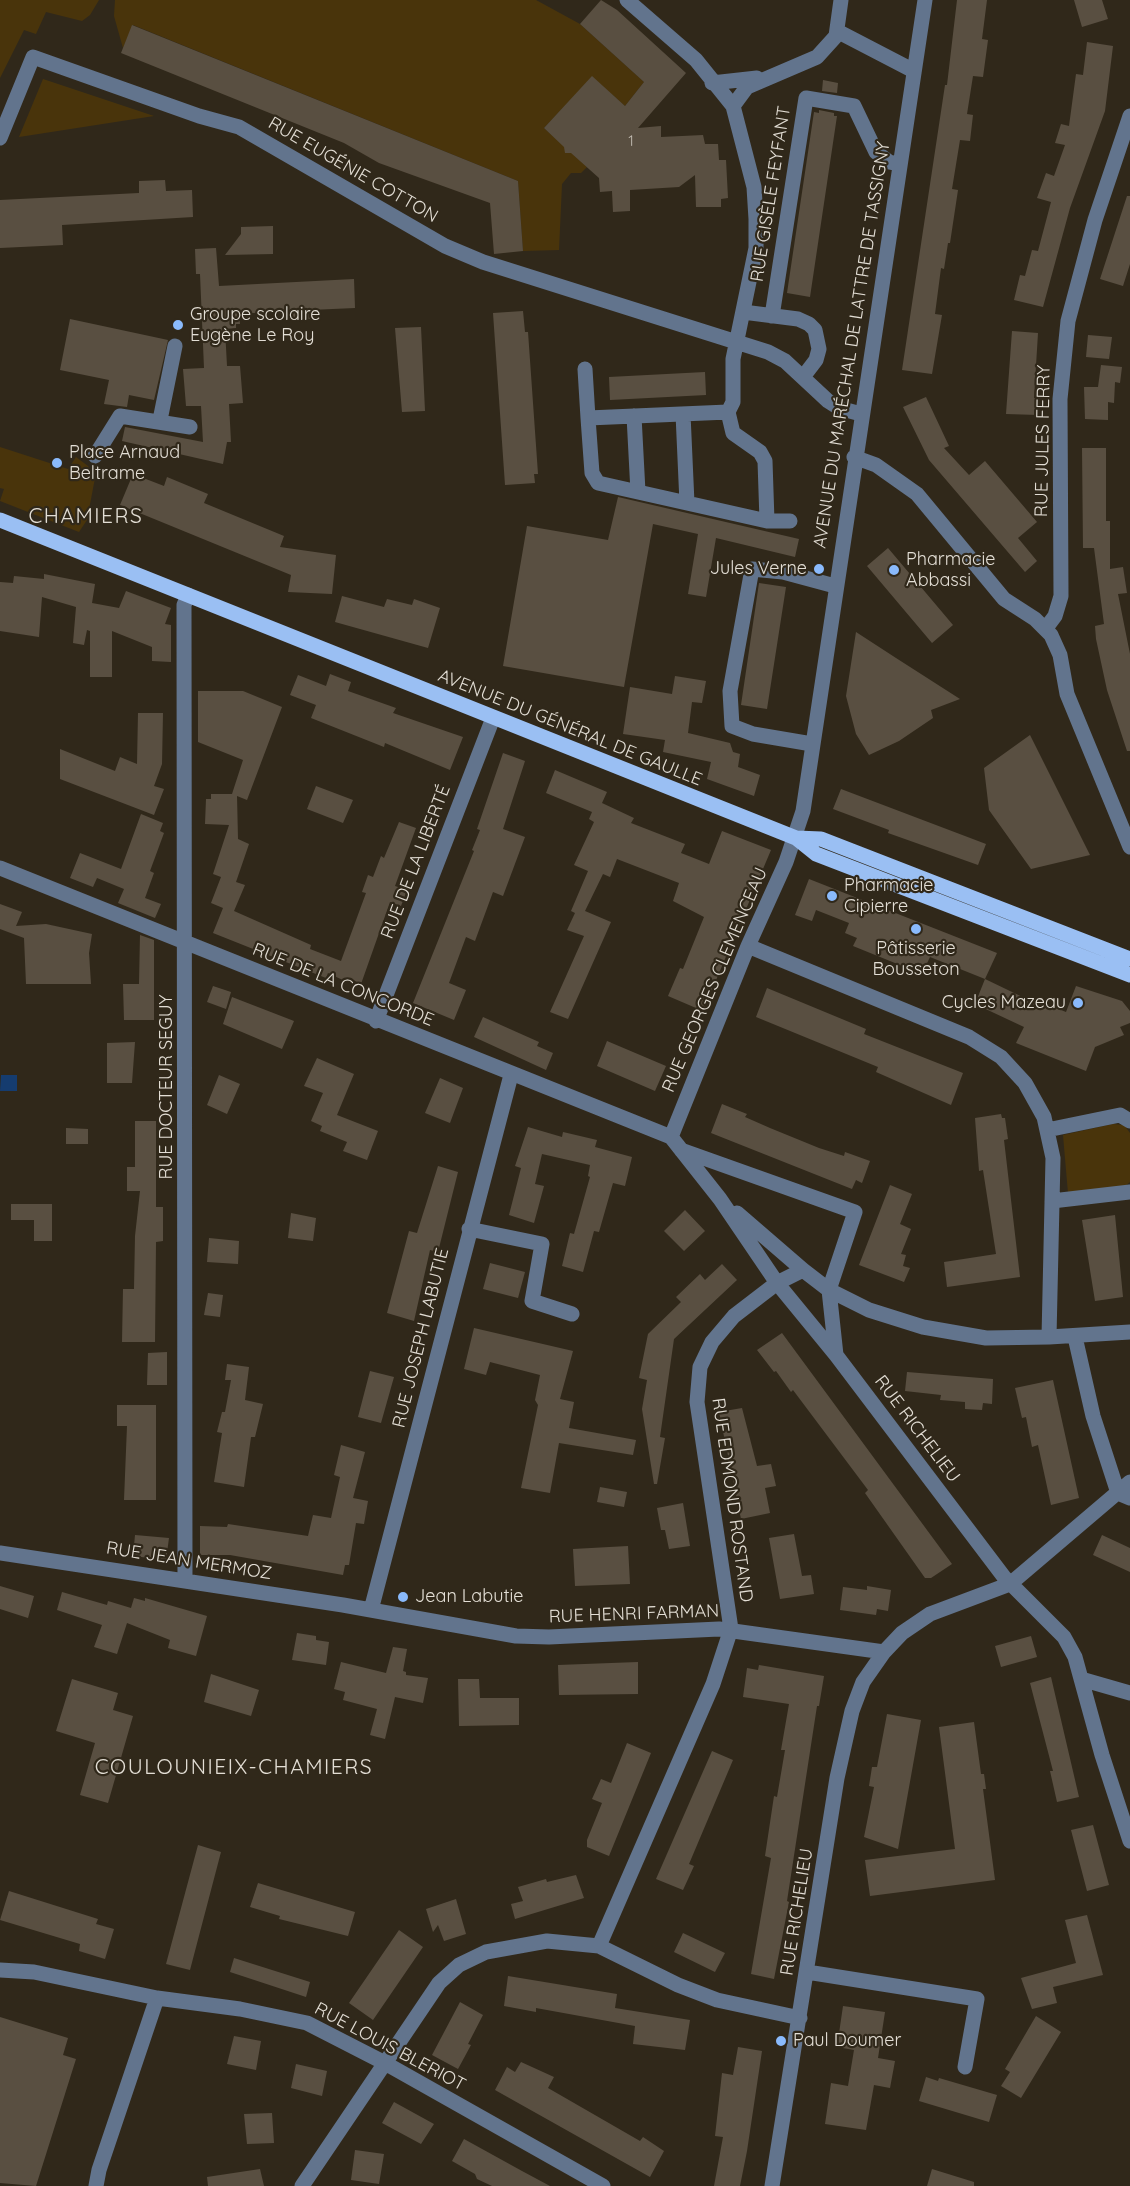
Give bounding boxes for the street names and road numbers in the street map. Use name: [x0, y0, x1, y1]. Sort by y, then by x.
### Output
street label: RUE GISÈLE FEYFANT: [746, 105, 796, 283]
street label: RUE EUGÉNIE COTTON: [264, 113, 442, 227]
street label: AVENUE DU MARÉCHAL DE LATTRE DE TASSIGNY: [809, 140, 895, 550]
street label: RUE JULES FERRY: [1031, 365, 1055, 517]
street label: AVENUE DU GÉNÉRAL DE GAULLE: [435, 665, 705, 791]
street label: RUE DE LA LIBERTÉ: [377, 782, 455, 942]
street label: RUE GEORGES CLEMENCEAU: [658, 864, 772, 1096]
street label: RUE DE LA CONCORDE: [249, 939, 437, 1031]
street label: RUE DOCTEUR SEGUY: [156, 995, 178, 1179]
street label: RUE JOSEPH LABUTIE: [388, 1246, 454, 1430]
street label: RUE RICHELIEU: [870, 1371, 964, 1487]
street label: RUE EDMOND ROSTAND: [707, 1396, 757, 1604]
street label: RUE JEAN MERMOZ: [105, 1537, 273, 1585]
street label: RUE HENRI FARMAN: [548, 1600, 720, 1628]
street label: RUE RICHELIEU: [776, 1847, 818, 1977]
street label: RUE LOUIS BLERIOT: [311, 1998, 469, 2096]

